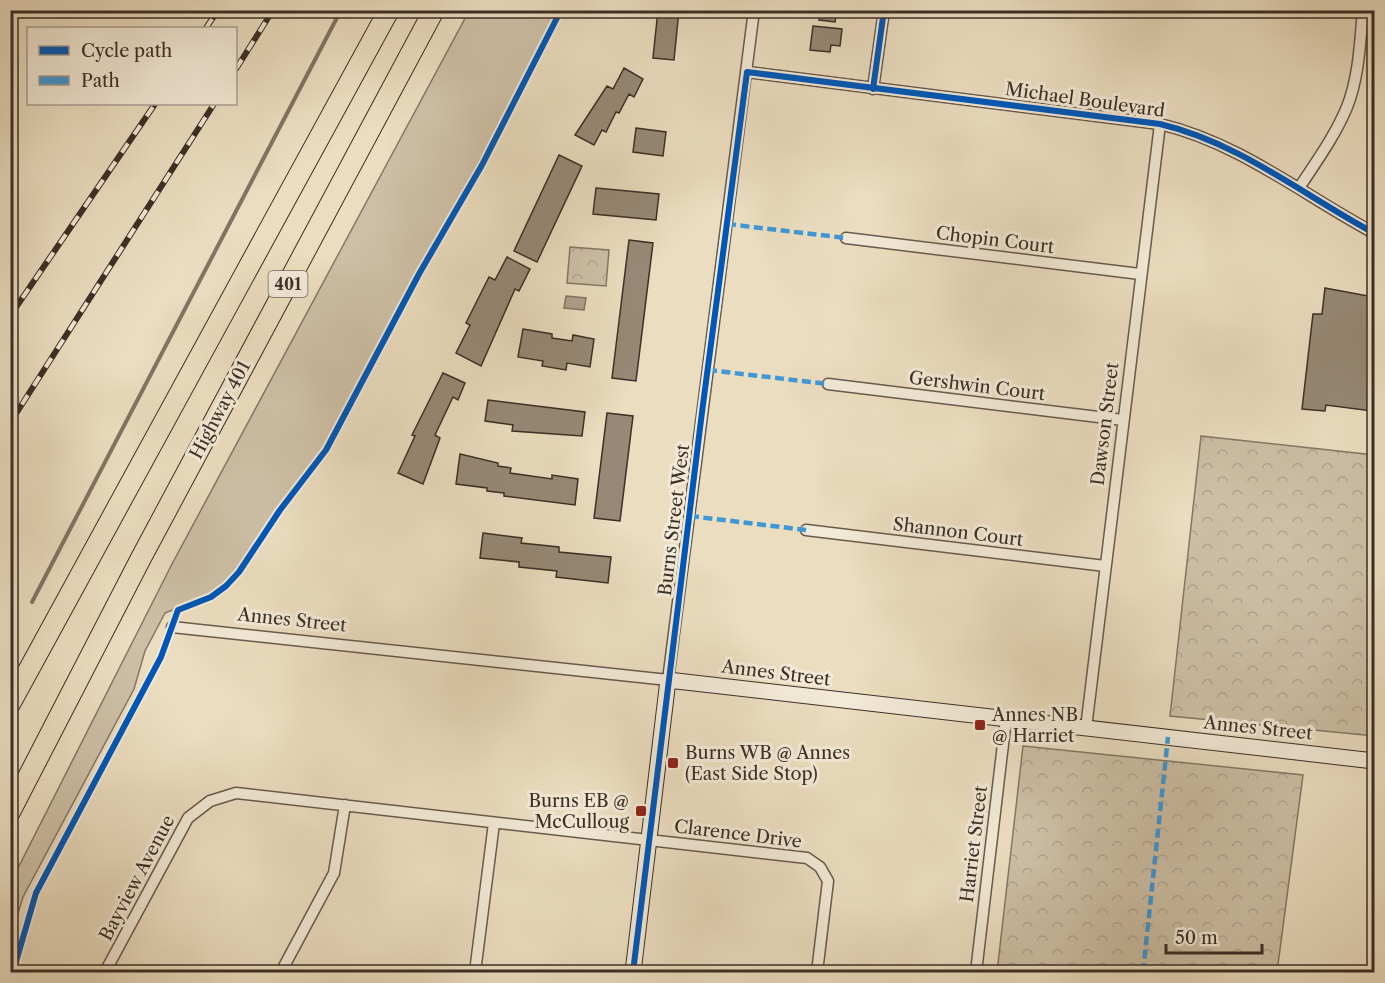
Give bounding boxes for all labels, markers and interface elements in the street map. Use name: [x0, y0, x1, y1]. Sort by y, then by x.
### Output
legend: [27, 27, 237, 105]
text: Cycle path: [81, 40, 172, 62]
text: Path: [81, 70, 120, 92]
street label: Michael Boulevard: [1004, 78, 1166, 122]
street label: Chopin Court: [935, 222, 1056, 258]
road number: 401: [268, 271, 308, 297]
street label: Highway 401: [185, 357, 255, 463]
street label: Dawson Street: [1087, 360, 1124, 487]
street label: Gershwin Court: [908, 367, 1047, 405]
street label: Burns Street West: [654, 442, 694, 597]
street label: Shannon Court: [892, 513, 1025, 551]
street label: Annes Street: [235, 603, 348, 637]
street label: Annes Street: [719, 655, 832, 691]
place label: Annes NB @ Harriet: [991, 704, 1078, 747]
street label: Annes Street: [1201, 711, 1314, 745]
marker: Annes NB @ Harriet: [973, 718, 987, 732]
place label: Burns WB @ Annes (East Side Stop): [685, 742, 850, 785]
marker: Burns WB @ Annes (East Side Stop): [666, 756, 680, 770]
street label: Harriet Street: [956, 784, 992, 904]
place label: Burns EB @ McCulloug: [528, 790, 629, 833]
marker: Burns EB @ McCulloug: [634, 804, 648, 818]
street label: Bayview Avenue: [95, 811, 179, 945]
street label: Clarence Drive: [673, 815, 803, 853]
scale bar: [1166, 917, 1262, 955]
text: 50 m: [1175, 927, 1218, 949]

